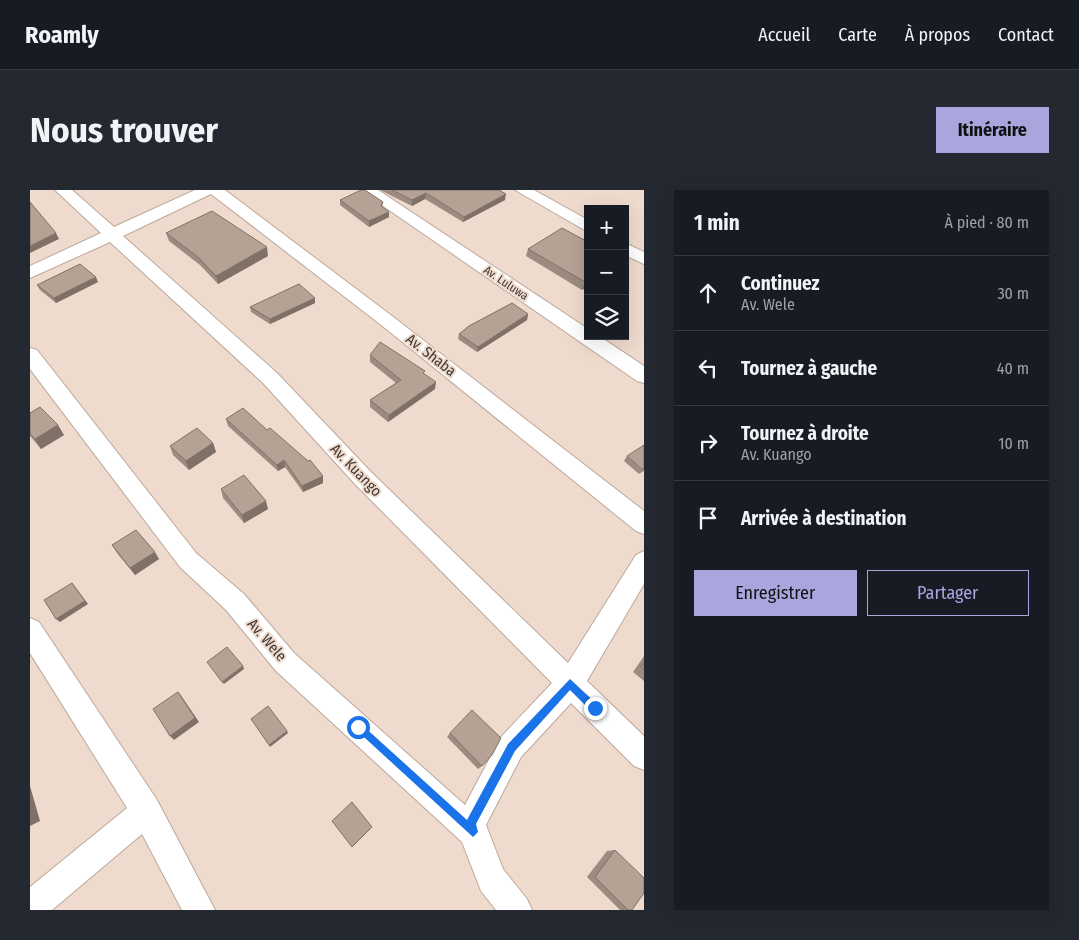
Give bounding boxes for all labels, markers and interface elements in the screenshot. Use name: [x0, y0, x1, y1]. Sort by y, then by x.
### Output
text: Roamly: [25, 21, 99, 49]
text: Accueil: [758, 24, 810, 46]
text: Carte: [838, 24, 877, 46]
text: À propos: [905, 24, 970, 46]
text: Contact: [998, 24, 1054, 46]
button: Itinéraire: [936, 107, 1049, 153]
text: Nous trouver: [30, 109, 218, 151]
map controls: [584, 205, 629, 340]
button: +: [584, 205, 629, 250]
text: 1 min: [694, 210, 740, 236]
text: À pied · 80 m: [944, 213, 1029, 232]
button: −: [584, 250, 629, 295]
street label: Av. Luluwa: [481, 263, 531, 303]
text: Continuez: [741, 272, 820, 295]
icon: ahead: [694, 279, 722, 307]
text: 30 m: [997, 284, 1029, 303]
button: layers: [584, 295, 629, 340]
text: Av. Wele: [741, 295, 795, 314]
street label: Av. Shaba: [402, 330, 460, 380]
icon: left: [694, 354, 722, 382]
text: Tournez à gauche: [741, 357, 877, 380]
text: 40 m: [997, 359, 1029, 378]
text: Tournez à droite: [741, 422, 869, 445]
icon: right: [694, 429, 722, 457]
text: 10 m: [998, 434, 1029, 453]
street label: Av. Kuango: [327, 440, 386, 500]
text: Av. Kuango: [741, 445, 812, 464]
icon: arrive: [694, 504, 722, 532]
text: Arrivée à destination: [741, 507, 907, 530]
button: Enregistrer: [694, 570, 857, 616]
button: Partager: [867, 570, 1029, 616]
street label: Av. Wele: [244, 615, 290, 665]
route end: [584, 697, 607, 720]
route start: [347, 716, 370, 739]

